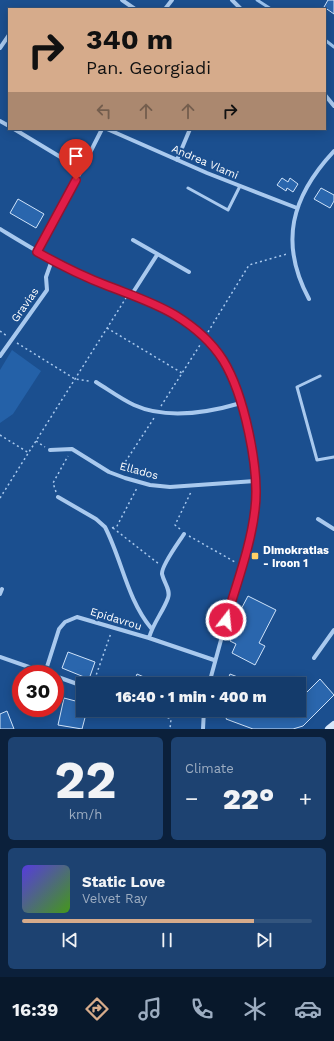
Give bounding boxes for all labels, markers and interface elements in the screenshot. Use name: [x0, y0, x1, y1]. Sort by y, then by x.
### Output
text: 340 m: [86, 23, 173, 56]
icon: right: [20, 24, 72, 76]
text: Pan. Georgiadi: [86, 57, 211, 78]
icon: left: [93, 100, 115, 122]
icon: ahead: [135, 100, 157, 122]
icon: ahead: [177, 100, 199, 122]
icon: right: [219, 100, 241, 122]
pin: [59, 139, 93, 180]
street label: Andrea Vlami: [170, 142, 240, 182]
icon: arrive: [65, 145, 87, 167]
street label: Gravias: [8, 285, 42, 325]
street label: Ellados: [118, 460, 160, 482]
place label: Dimokratias - Iroon 1: [263, 544, 329, 570]
marker: Dimokratias - Iroon 1: [250, 551, 260, 561]
position arrow: [205, 599, 247, 641]
street label: Epidavrou: [89, 605, 143, 633]
speed limit sign: 30: [12, 665, 64, 717]
text: 16:40 · 1 min · 400 m: [116, 688, 266, 706]
text: 22: [55, 750, 116, 811]
text: Climate: [185, 761, 234, 776]
text: 22°: [223, 781, 274, 816]
text: −: [185, 786, 198, 811]
text: +: [299, 786, 312, 811]
text: km/h: [69, 807, 102, 822]
text: Static Love: [82, 873, 165, 891]
text: Velvet Ray: [82, 891, 147, 906]
icon: previous: [59, 929, 81, 951]
icon: pause: [156, 929, 178, 951]
icon: next: [253, 929, 275, 951]
icon: directions: [83, 995, 111, 1023]
icon: music: [136, 995, 164, 1023]
icon: phone: [188, 995, 216, 1023]
icon: climate: [241, 995, 269, 1023]
icon: car: [294, 995, 322, 1023]
text: 16:39: [12, 999, 58, 1020]

